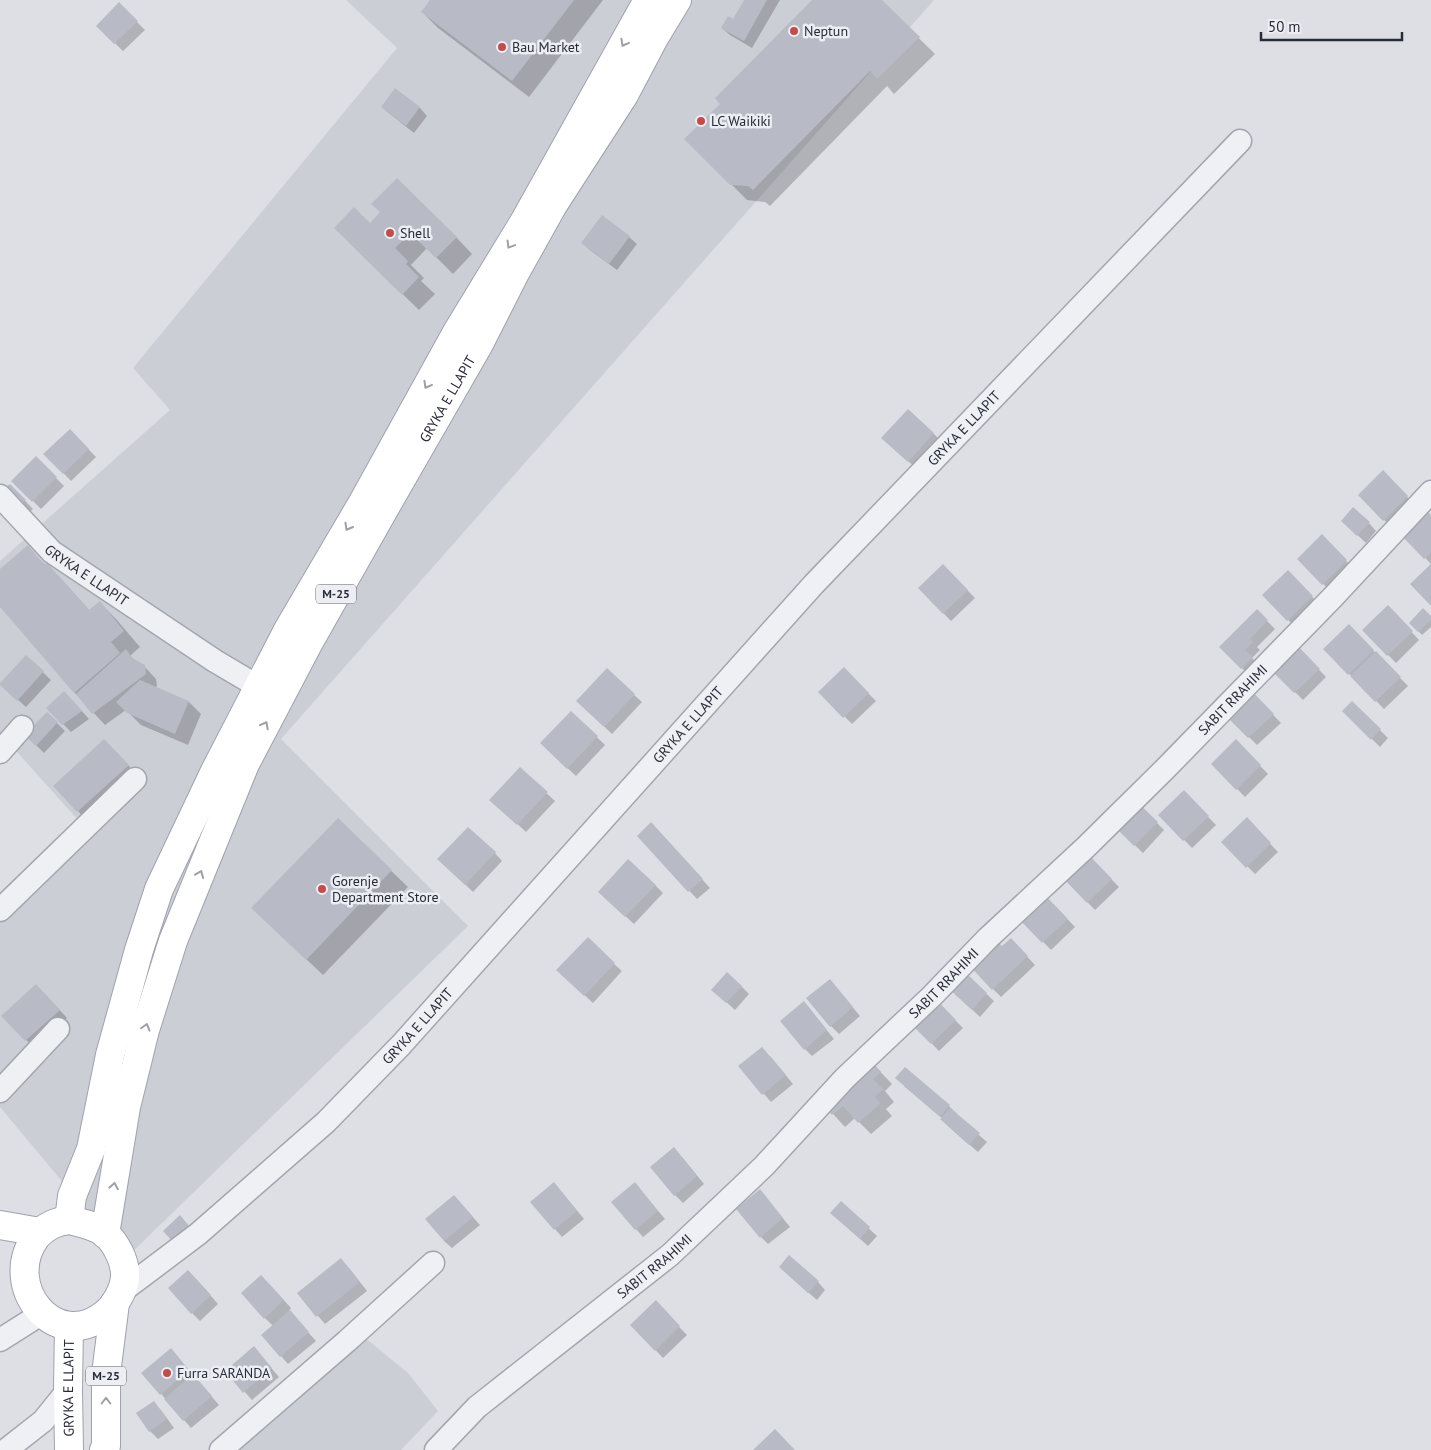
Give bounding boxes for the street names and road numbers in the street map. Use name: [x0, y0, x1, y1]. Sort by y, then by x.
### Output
street label: GRYKA E LLAPIT: [415, 352, 480, 445]
street label: GRYKA E LLAPIT: [924, 387, 1004, 469]
street label: GRYKA E LLAPIT: [41, 541, 132, 610]
road number: M-25: [316, 584, 356, 604]
street label: SABIT RRAHIMI: [1194, 660, 1271, 739]
street label: GRYKA E LLAPIT: [649, 682, 727, 767]
street label: SABIT RRAHIMI: [905, 944, 982, 1022]
street label: GRYKA E LLAPIT: [378, 984, 457, 1068]
street label: SABIT RRAHIMI: [613, 1230, 696, 1302]
street label: GRYKA E LLAPIT: [59, 1339, 78, 1437]
road number: M-25: [86, 1366, 126, 1385]

